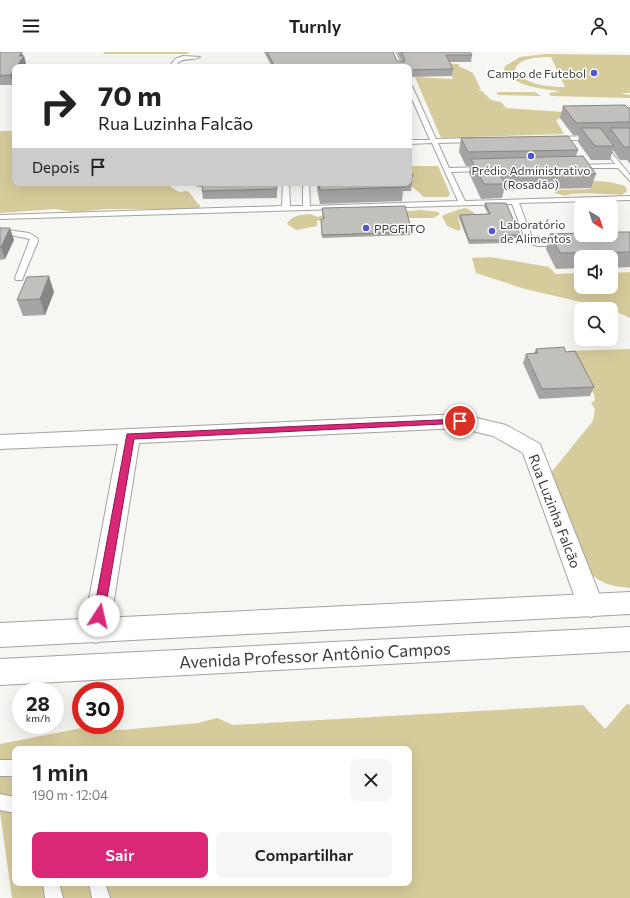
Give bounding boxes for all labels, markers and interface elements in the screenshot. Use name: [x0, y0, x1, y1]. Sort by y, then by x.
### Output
icon: menu: [20, 15, 42, 37]
text: Turnly: [289, 15, 341, 37]
icon: person: [588, 15, 610, 37]
place label: Campo de Futebol: [487, 66, 586, 80]
marker: Campo de Futebol: [589, 68, 599, 78]
text: 70 m: [98, 78, 162, 112]
icon: right: [32, 80, 84, 132]
text: Rua Luzinha Falcão: [98, 112, 253, 134]
marker: Prédio Administrativo (Rosadão): [526, 151, 536, 161]
icon: arrive: [87, 156, 109, 178]
text: Depois: [32, 158, 79, 176]
place label: Prédio Administrativo (Rosadão): [472, 163, 590, 191]
north arrow: [574, 198, 618, 242]
map controls: [574, 198, 618, 346]
place label: Laboratório de Alimentos: [500, 217, 571, 245]
place label: PPGFITO: [374, 221, 425, 235]
marker: PPGFITO: [361, 223, 371, 233]
marker: Laboratório de Alimentos: [487, 226, 497, 236]
button: sound: [574, 250, 618, 294]
button: search: [574, 302, 618, 346]
pin: [443, 404, 477, 438]
icon: arrive: [449, 410, 471, 432]
street label: Rua Luzinha Falcão: [525, 452, 585, 570]
position arrow: [78, 595, 120, 637]
street label: Avenida Professor Antônio Campos: [179, 637, 451, 673]
speed limit sign: 30: [72, 682, 124, 734]
text: 28: [26, 691, 50, 715]
text: km/h: [26, 712, 50, 724]
text: 1 min: [32, 757, 89, 786]
button: close: [350, 759, 392, 801]
text: 190 m · 12:04: [32, 787, 108, 803]
button: Sair: [32, 832, 208, 878]
button: Compartilhar: [216, 832, 392, 878]

